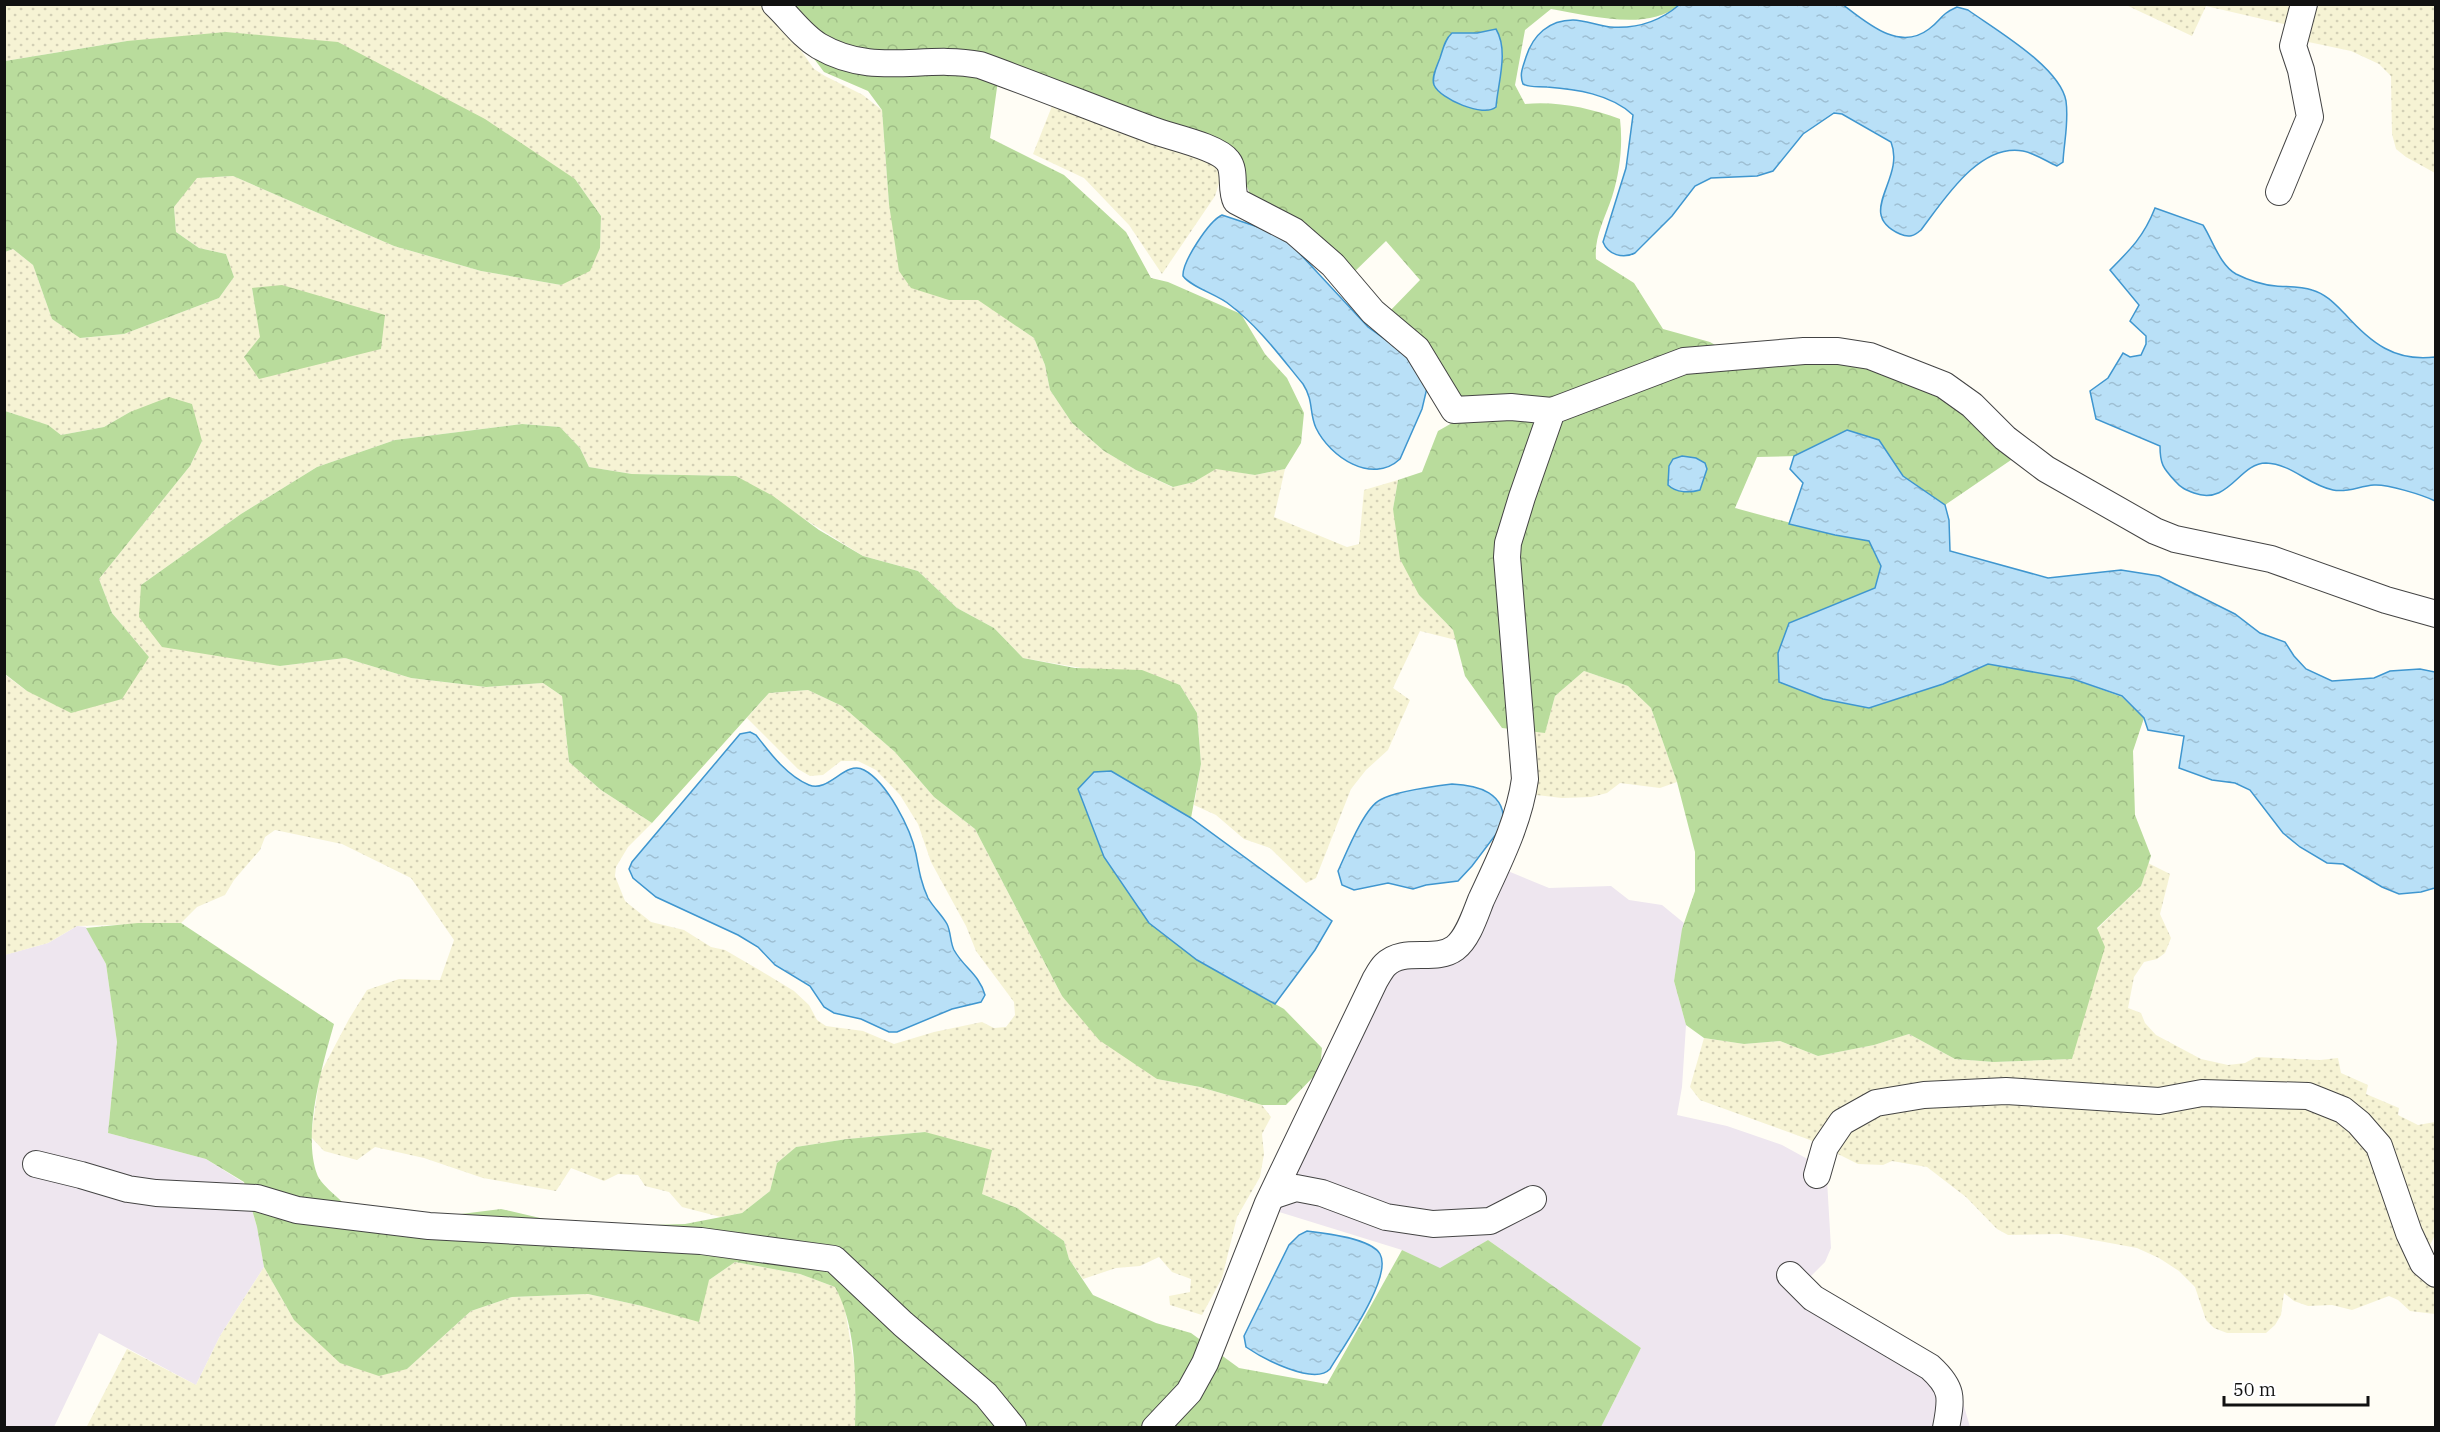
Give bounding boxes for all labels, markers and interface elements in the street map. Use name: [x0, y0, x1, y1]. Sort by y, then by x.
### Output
scale bar: [2224, 1369, 2368, 1407]
text: 50 m: [2233, 1378, 2276, 1401]

